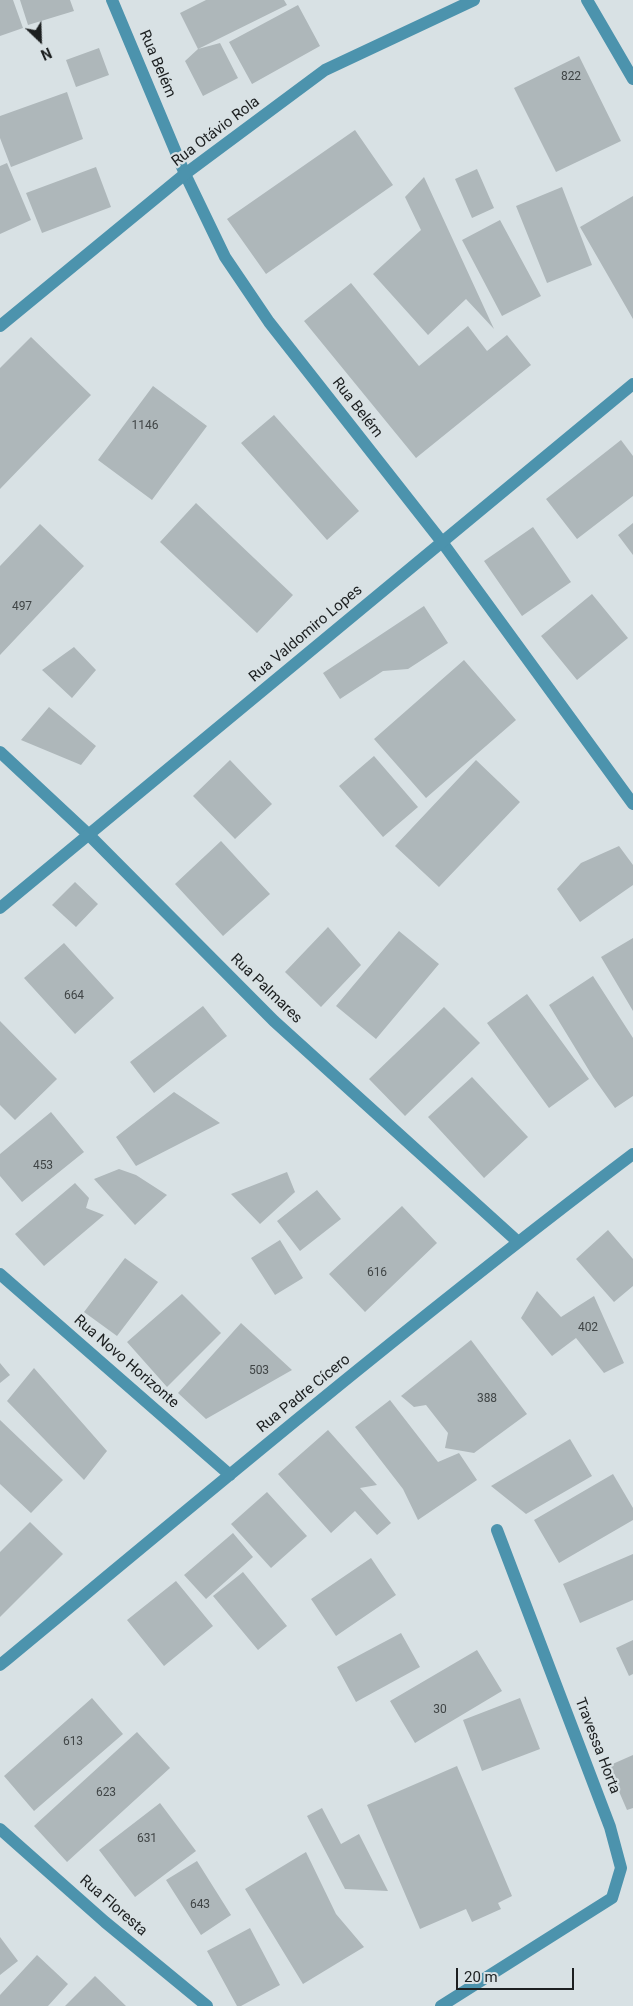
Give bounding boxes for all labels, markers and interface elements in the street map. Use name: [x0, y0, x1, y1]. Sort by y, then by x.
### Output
north arrow: [15, 15, 65, 65]
street label: Rua Belém: [135, 28, 179, 100]
text: N: [38, 44, 54, 63]
house number: 822: [561, 70, 581, 84]
street label: Rua Otávio Rola: [168, 93, 264, 171]
street label: Rua Belém: [328, 374, 386, 442]
house number: 1146: [132, 419, 158, 433]
street label: Rua Valdomiro Lopes: [246, 581, 366, 687]
house number: 497: [12, 600, 32, 614]
street label: Rua Palmares: [226, 950, 306, 1028]
house number: 664: [64, 989, 84, 1003]
house number: 453: [33, 1159, 53, 1173]
house number: 616: [367, 1266, 387, 1280]
street label: Rua Novo Horizonte: [70, 1312, 182, 1412]
house number: 402: [578, 1321, 598, 1335]
street label: Rua Padre Cícero: [254, 1351, 354, 1437]
house number: 503: [249, 1364, 269, 1378]
house number: 388: [477, 1392, 497, 1406]
street label: Travessa Horta: [570, 1695, 624, 1797]
house number: 30: [433, 1703, 447, 1717]
house number: 613: [63, 1735, 83, 1749]
house number: 623: [96, 1786, 116, 1800]
house number: 631: [137, 1832, 157, 1846]
street label: Rua Floresta: [76, 1872, 150, 1940]
house number: 643: [190, 1898, 210, 1912]
scale bar: [458, 1958, 576, 1990]
text: 20 m: [464, 1968, 498, 1986]

